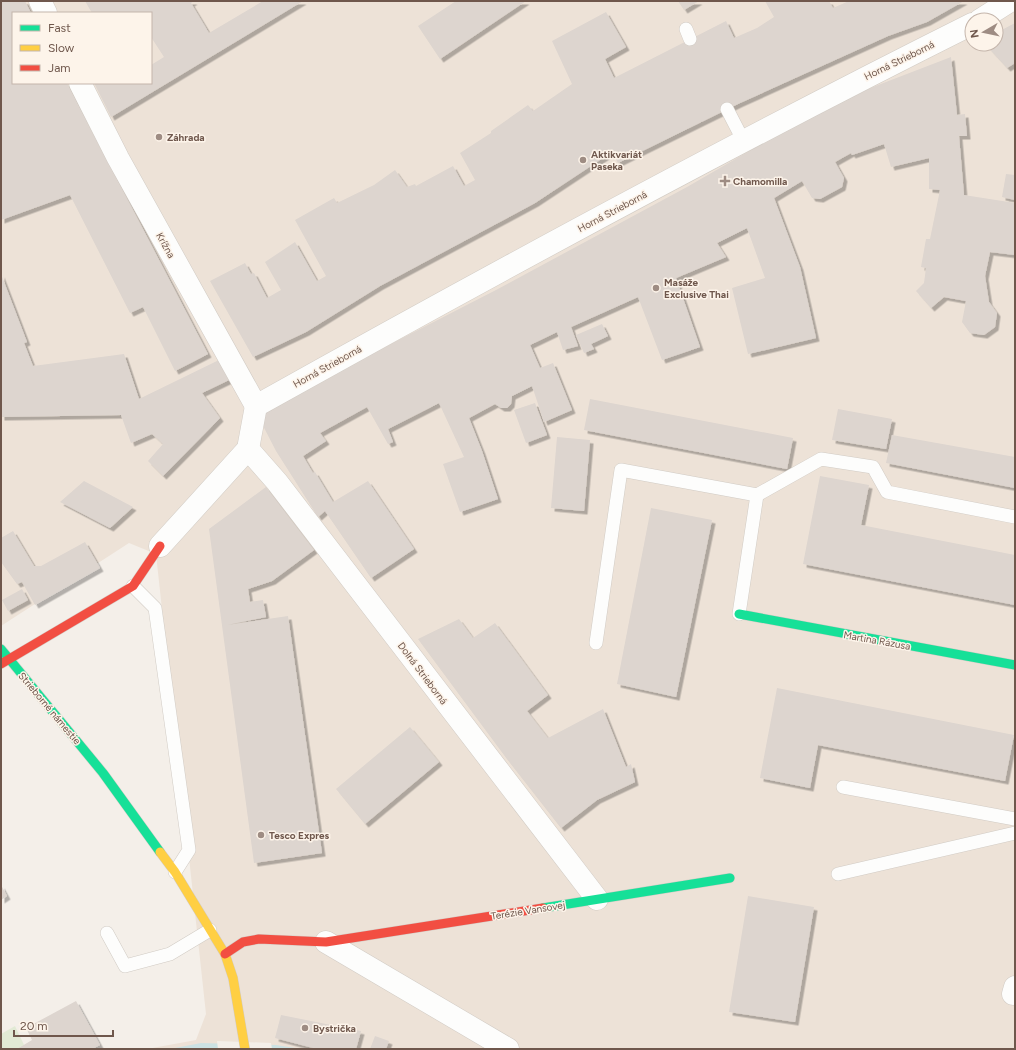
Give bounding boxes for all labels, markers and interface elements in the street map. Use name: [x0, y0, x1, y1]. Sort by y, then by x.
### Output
legend: [12, 12, 152, 84]
north arrow: [964, 12, 1004, 52]
text: Fast: [48, 21, 71, 35]
text: N: [968, 28, 982, 39]
street label: Horná Strieborná: [862, 38, 937, 83]
text: Slow: [48, 41, 75, 55]
text: Jam: [48, 61, 71, 75]
place label: Záhrada: [167, 131, 205, 144]
marker: Záhrada: [154, 132, 164, 142]
place label: Aktikvariát Paseka: [591, 148, 642, 173]
marker: Aktikvariát Paseka: [578, 155, 588, 165]
place label: Chamomilla: [733, 175, 787, 188]
marker: Chamomilla: [720, 176, 730, 186]
street label: Horná Strieborná: [575, 188, 649, 235]
street label: Krížna: [153, 230, 178, 260]
place label: Masáže Exclusive Thai: [664, 276, 729, 301]
marker: Masáže Exclusive Thai: [651, 283, 661, 293]
street label: Horná Strieborná: [291, 342, 364, 391]
street label: Martina Rázusa: [842, 628, 911, 653]
street label: Dolná Strieborná: [395, 640, 450, 707]
street label: Strieborné námestie: [16, 669, 84, 748]
place label: Tesco Expres: [269, 829, 330, 842]
marker: Tesco Expres: [256, 830, 266, 840]
street label: Terézie Vansovej: [490, 898, 567, 923]
scale bar: [14, 1012, 113, 1038]
text: 20 m: [20, 1019, 48, 1033]
place label: Bystrička: [313, 1022, 356, 1035]
marker: Bystrička: [300, 1023, 310, 1033]

